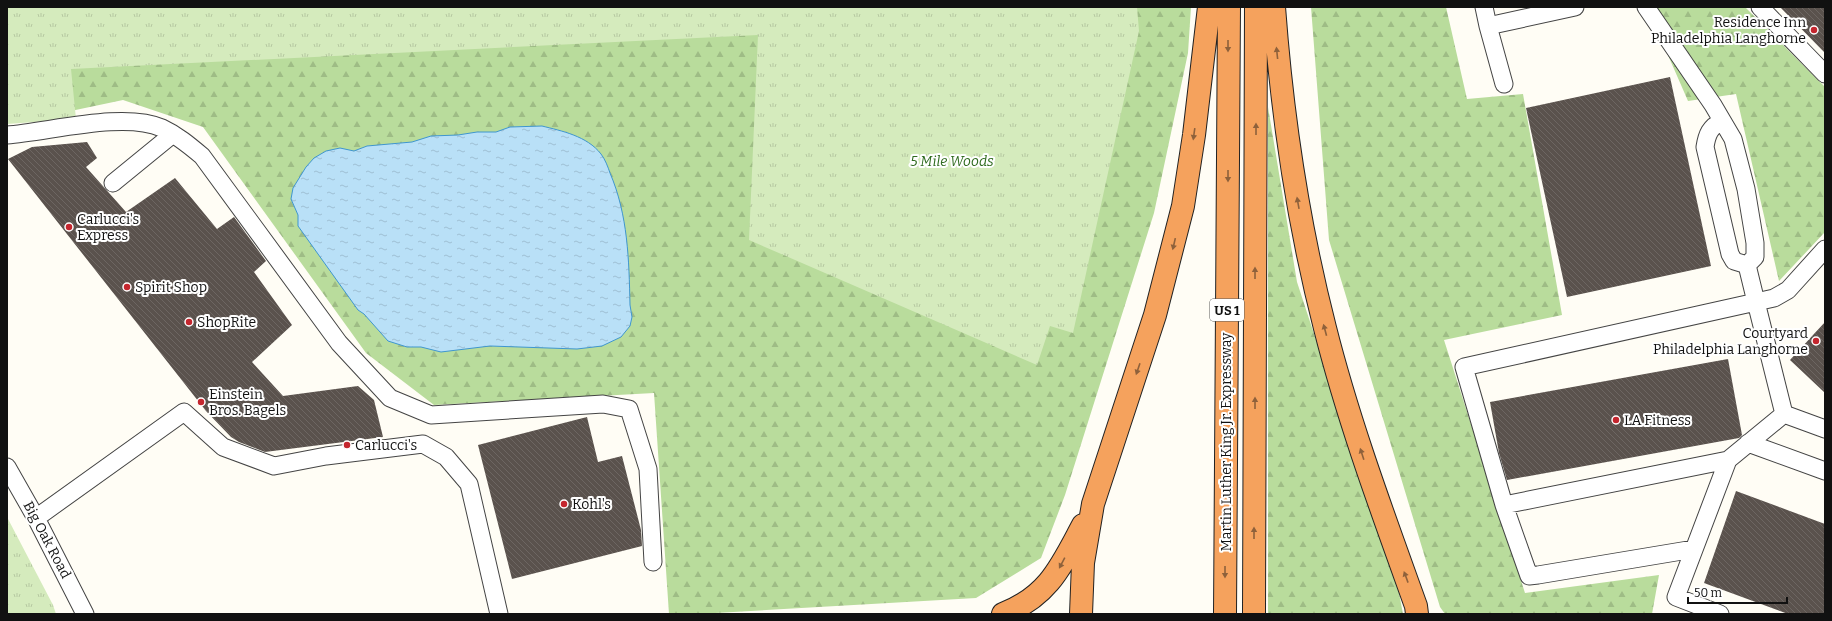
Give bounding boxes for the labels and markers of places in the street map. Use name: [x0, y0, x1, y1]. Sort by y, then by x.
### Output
place label: Residence Inn Philadelphia Langhorne: [1651, 14, 1806, 47]
marker: Residence Inn Philadelphia Langhorne: [1809, 25, 1819, 35]
place label: Carlucci's Express: [77, 211, 139, 244]
marker: Carlucci's Express: [64, 222, 74, 232]
place label: Spirit Shop: [135, 279, 207, 296]
marker: Spirit Shop: [122, 282, 132, 292]
place label: ShopRite: [197, 314, 256, 331]
marker: ShopRite: [184, 317, 194, 327]
place label: Courtyard Philadelphia Langhorne: [1653, 325, 1808, 358]
marker: Courtyard Philadelphia Langhorne: [1811, 336, 1821, 346]
place label: Einstein Bros. Bagels: [209, 386, 286, 419]
marker: Einstein Bros. Bagels: [196, 397, 206, 407]
place label: LA Fitness: [1624, 412, 1691, 429]
marker: LA Fitness: [1611, 415, 1621, 425]
place label: Carlucci's: [355, 437, 417, 454]
marker: Carlucci's: [342, 440, 352, 450]
place label: Kohl's: [572, 496, 611, 513]
marker: Kohl's: [559, 499, 569, 509]

